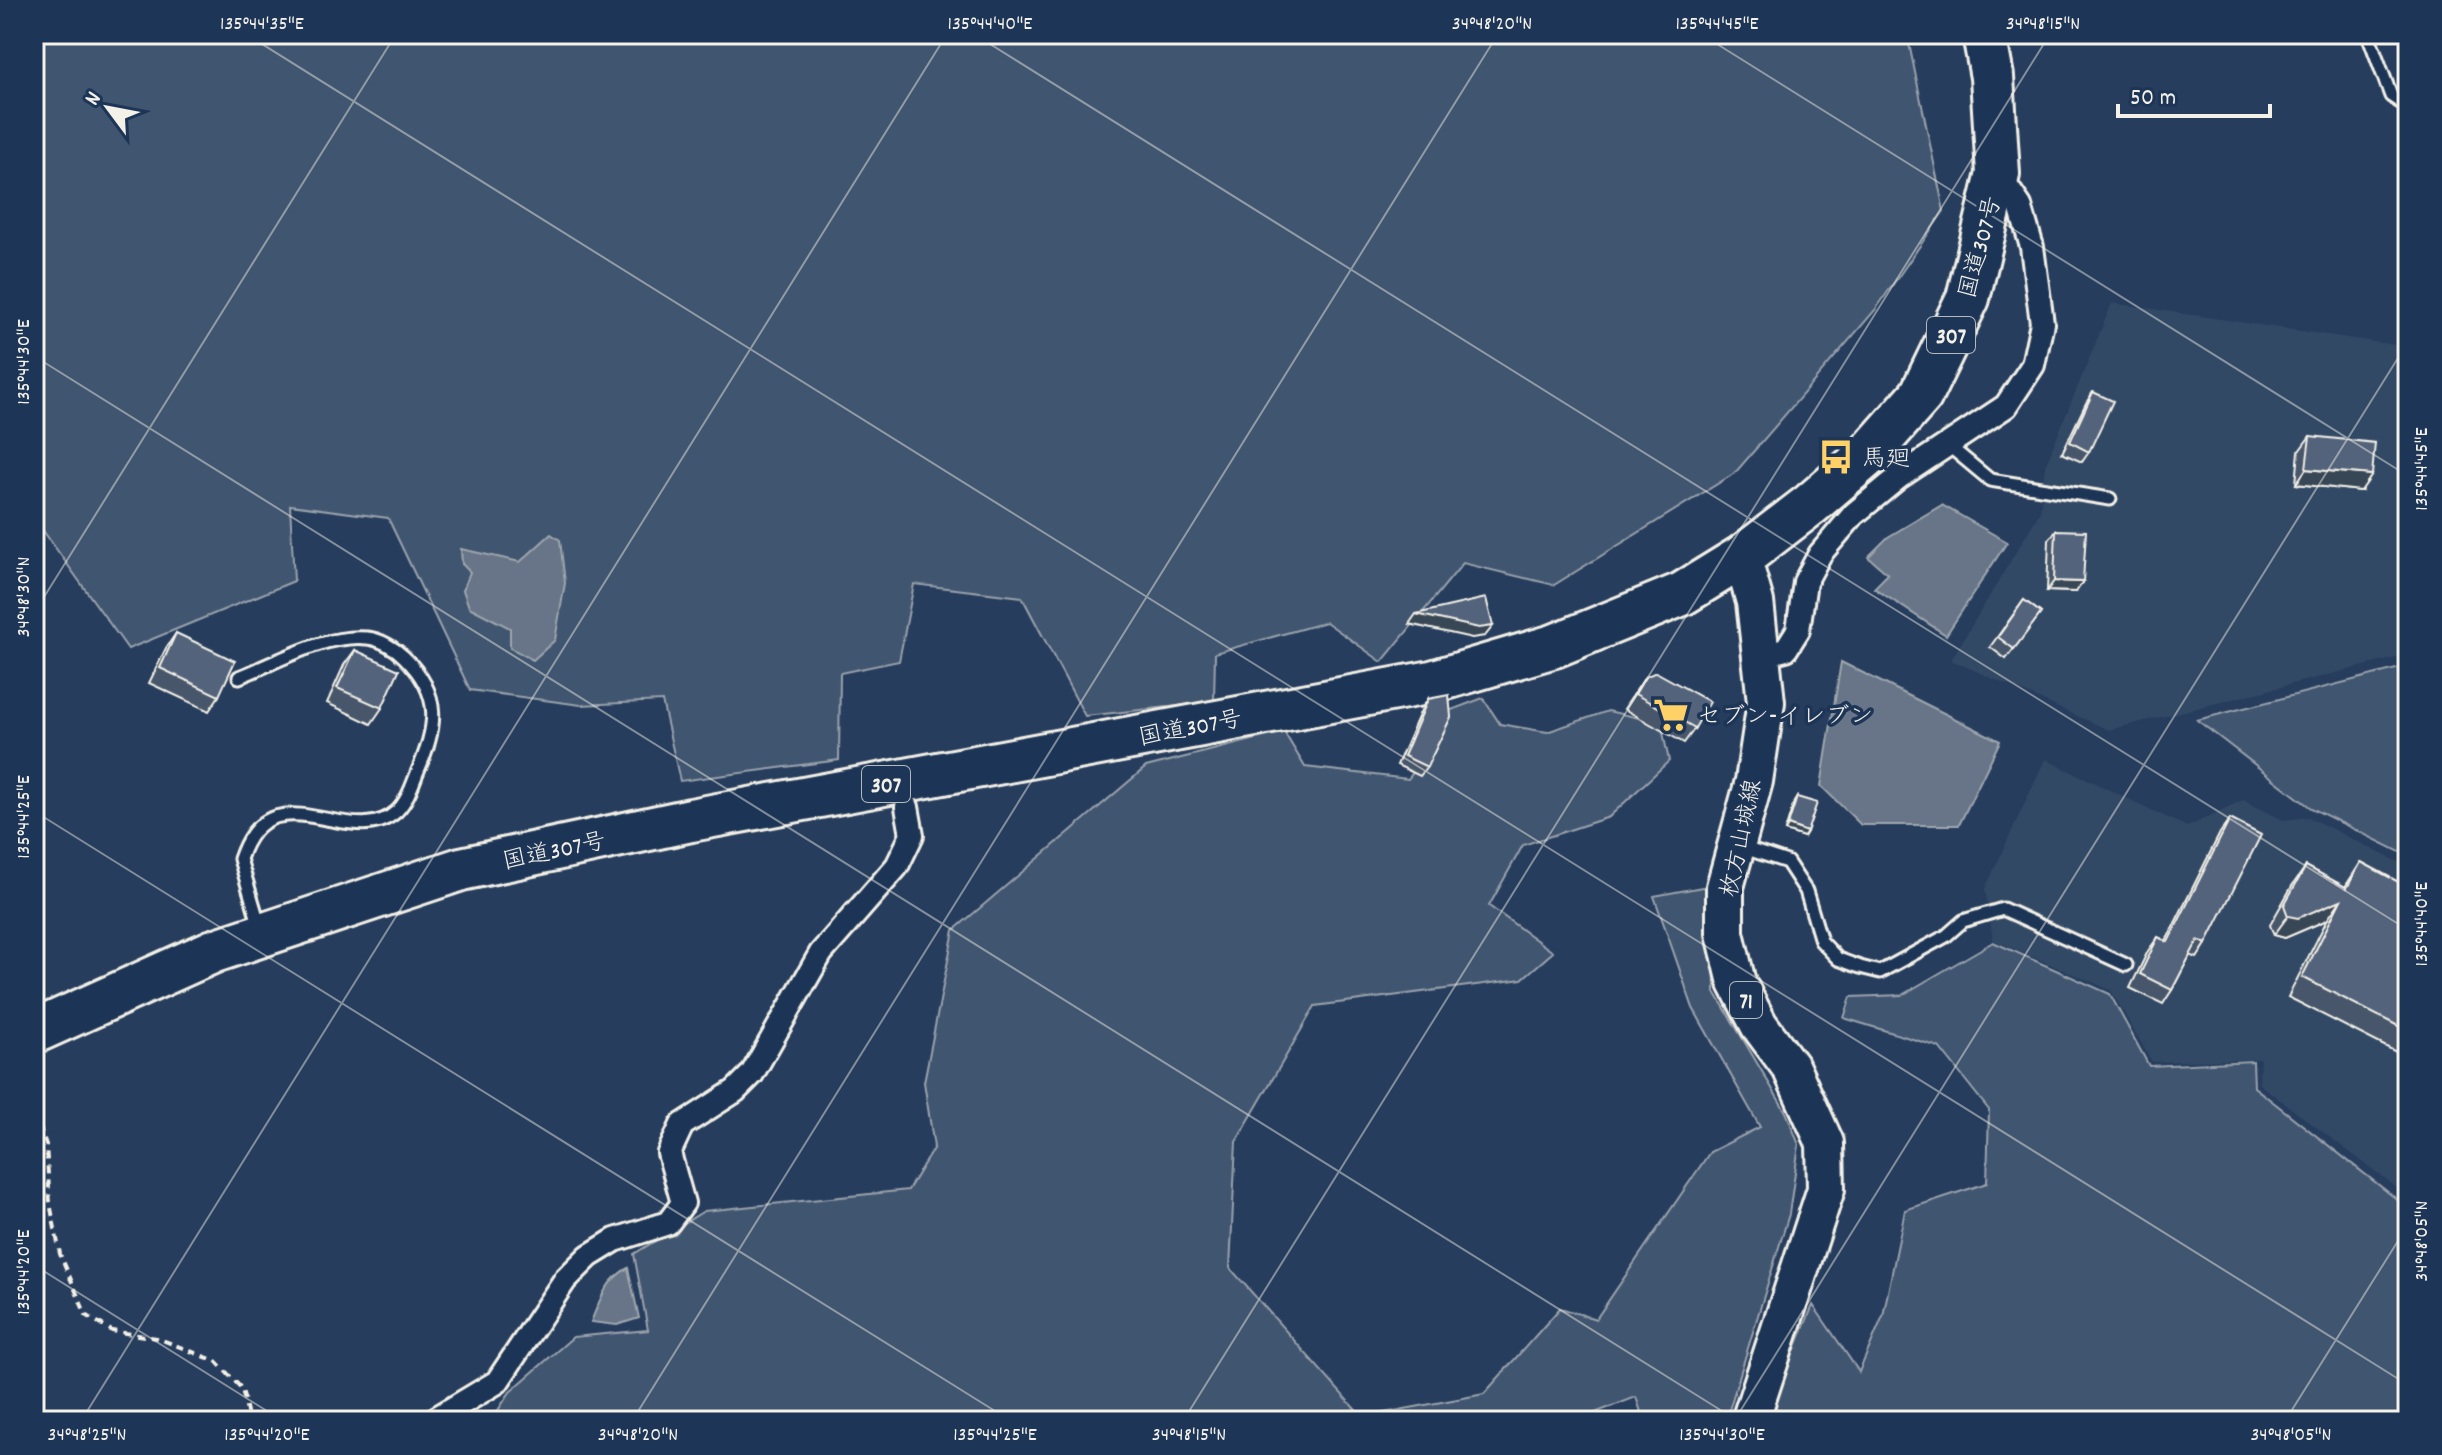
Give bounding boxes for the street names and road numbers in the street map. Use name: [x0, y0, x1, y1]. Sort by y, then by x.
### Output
street label: 国道307号: [1952, 193, 2012, 303]
road number: 307: [1927, 317, 1975, 353]
street label: 国道307号: [1136, 703, 1245, 757]
road number: 307: [862, 766, 910, 802]
street label: 枚方山城線: [1714, 776, 1772, 901]
street label: 国道307号: [500, 825, 609, 880]
road number: 71: [1730, 982, 1762, 1018]

